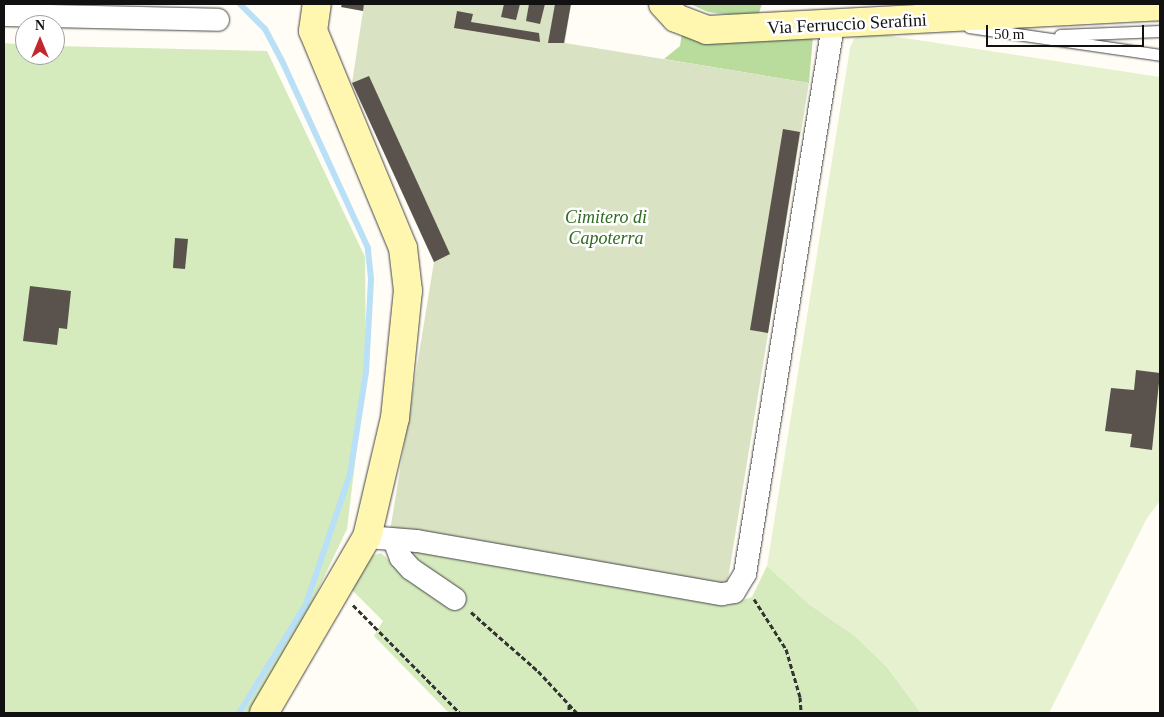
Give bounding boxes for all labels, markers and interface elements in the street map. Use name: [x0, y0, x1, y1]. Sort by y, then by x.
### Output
street label: Via Ferruccio Serafini: [767, 9, 927, 39]
north arrow: [15, 15, 65, 65]
scale bar: [989, 15, 1146, 47]
text: N: [35, 18, 45, 33]
text: 50 m: [994, 26, 1024, 42]
park label: Cimitero di Capoterra: [565, 207, 647, 250]

